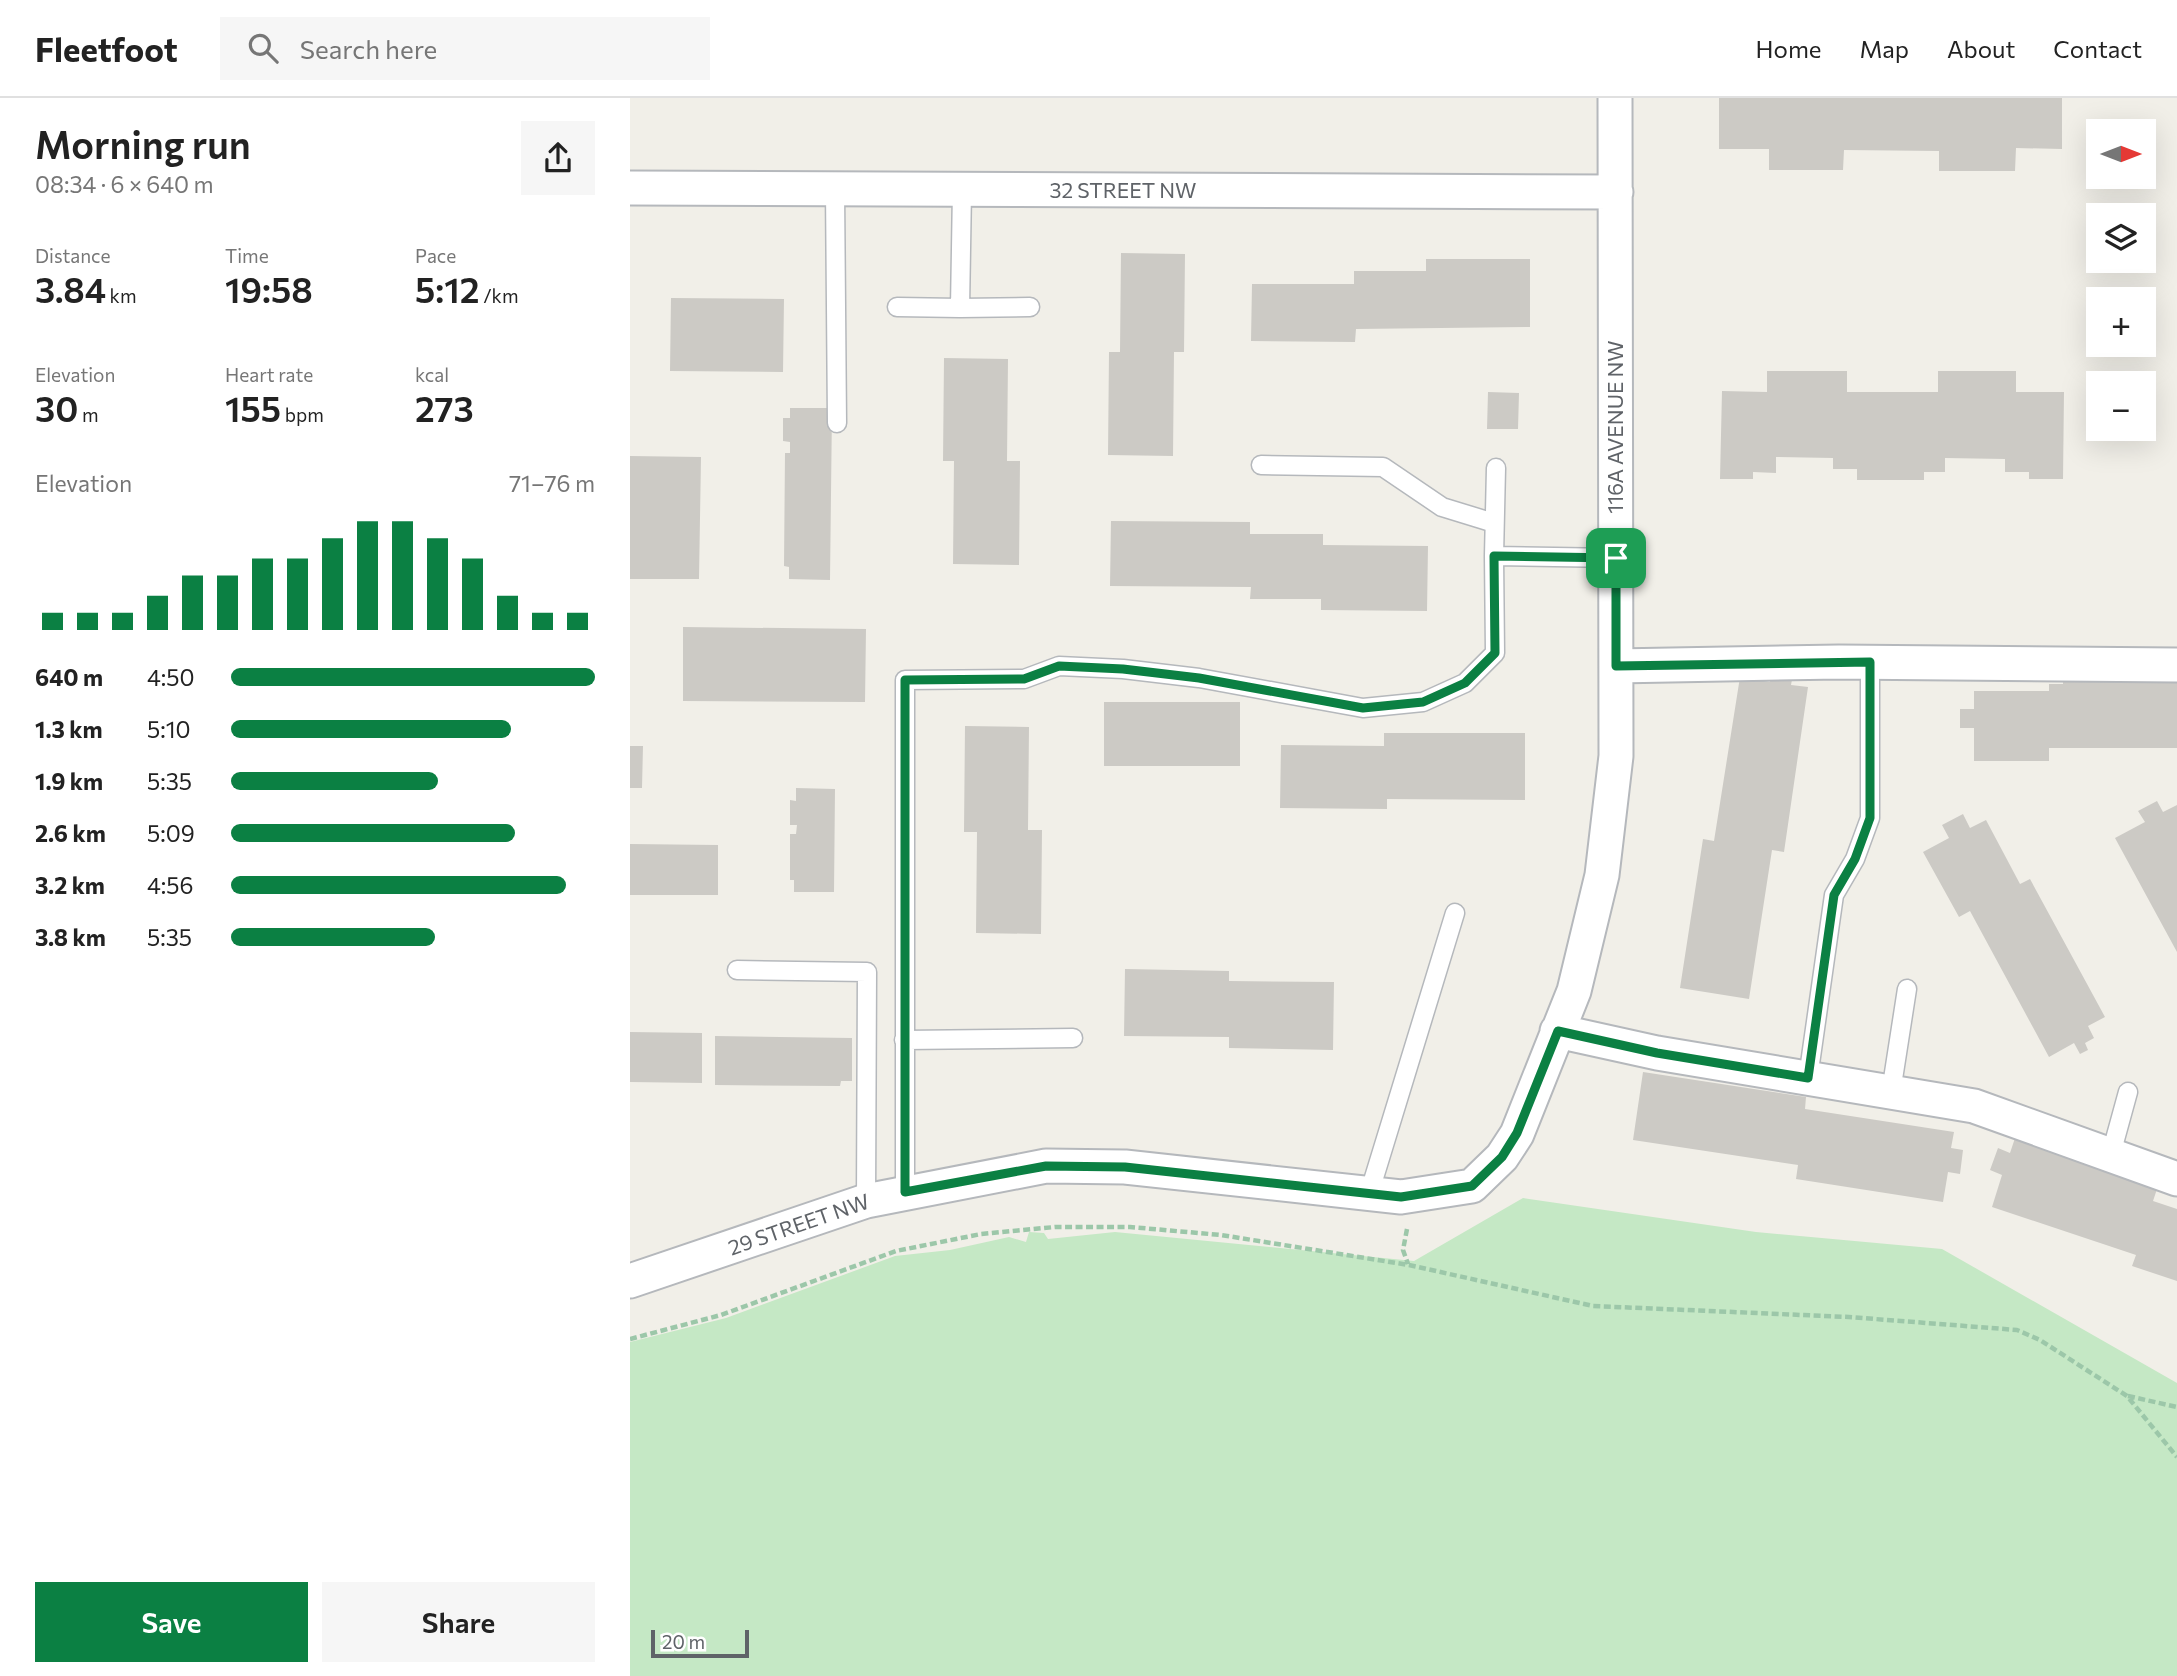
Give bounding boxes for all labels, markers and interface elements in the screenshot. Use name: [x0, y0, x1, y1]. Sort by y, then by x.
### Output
search box: [220, 17, 710, 80]
text: Fleetfoot: [35, 28, 178, 69]
icon: search: [244, 29, 282, 67]
text: Search here: [300, 33, 437, 64]
text: Home: [1756, 34, 1822, 63]
text: Map: [1860, 34, 1909, 63]
text: About: [1947, 34, 2015, 63]
text: Contact: [2053, 34, 2142, 63]
north arrow: [2086, 119, 2156, 189]
map controls: [2086, 119, 2156, 441]
text: Morning run: [35, 120, 251, 167]
button: share: [521, 121, 595, 195]
text: 08:34 · 6 × 640 m: [35, 170, 214, 198]
street label: 32 STREET NW: [1050, 177, 1196, 202]
button: layers: [2086, 203, 2156, 273]
text: Distance: [35, 244, 111, 267]
text: Time: [225, 244, 269, 267]
text: Pace: [415, 244, 456, 267]
text: 3.84: [35, 267, 106, 310]
text: 19:58: [225, 267, 313, 310]
text: 5:12: [415, 267, 480, 310]
text: km: [106, 284, 136, 307]
text: /km: [480, 284, 519, 307]
button: +: [2086, 287, 2156, 357]
street label: 116A AVENUE NW: [1602, 340, 1627, 514]
text: Elevation: [35, 363, 115, 386]
text: Heart rate: [225, 363, 313, 386]
text: kcal: [415, 363, 449, 386]
button: −: [2086, 371, 2156, 441]
text: 30: [35, 386, 78, 429]
text: 155: [225, 386, 281, 429]
text: 273: [415, 386, 474, 429]
text: m: [78, 403, 99, 426]
text: bpm: [281, 403, 324, 426]
text: Elevation: [35, 469, 132, 497]
text: 71–76 m: [509, 469, 595, 497]
pin: [1586, 528, 1646, 588]
icon: arrive: [1597, 539, 1635, 577]
text: 640 m: [35, 663, 103, 691]
text: 4:50: [147, 663, 194, 691]
text: 1.3 km: [35, 715, 103, 743]
text: 5:10: [147, 715, 190, 743]
text: 1.9 km: [35, 767, 103, 795]
text: 5:35: [147, 767, 192, 795]
text: 2.6 km: [35, 819, 106, 847]
text: 5:09: [147, 819, 195, 847]
text: 3.2 km: [35, 871, 105, 899]
text: 4:56: [147, 871, 193, 899]
text: 3.8 km: [35, 923, 106, 951]
text: 5:35: [147, 923, 192, 951]
street label: 29 STREET NW: [725, 1188, 872, 1259]
button: Save: [35, 1582, 308, 1662]
button: Share: [322, 1582, 595, 1662]
scale bar: [651, 1627, 749, 1659]
text: 20 m: [662, 1630, 705, 1653]

